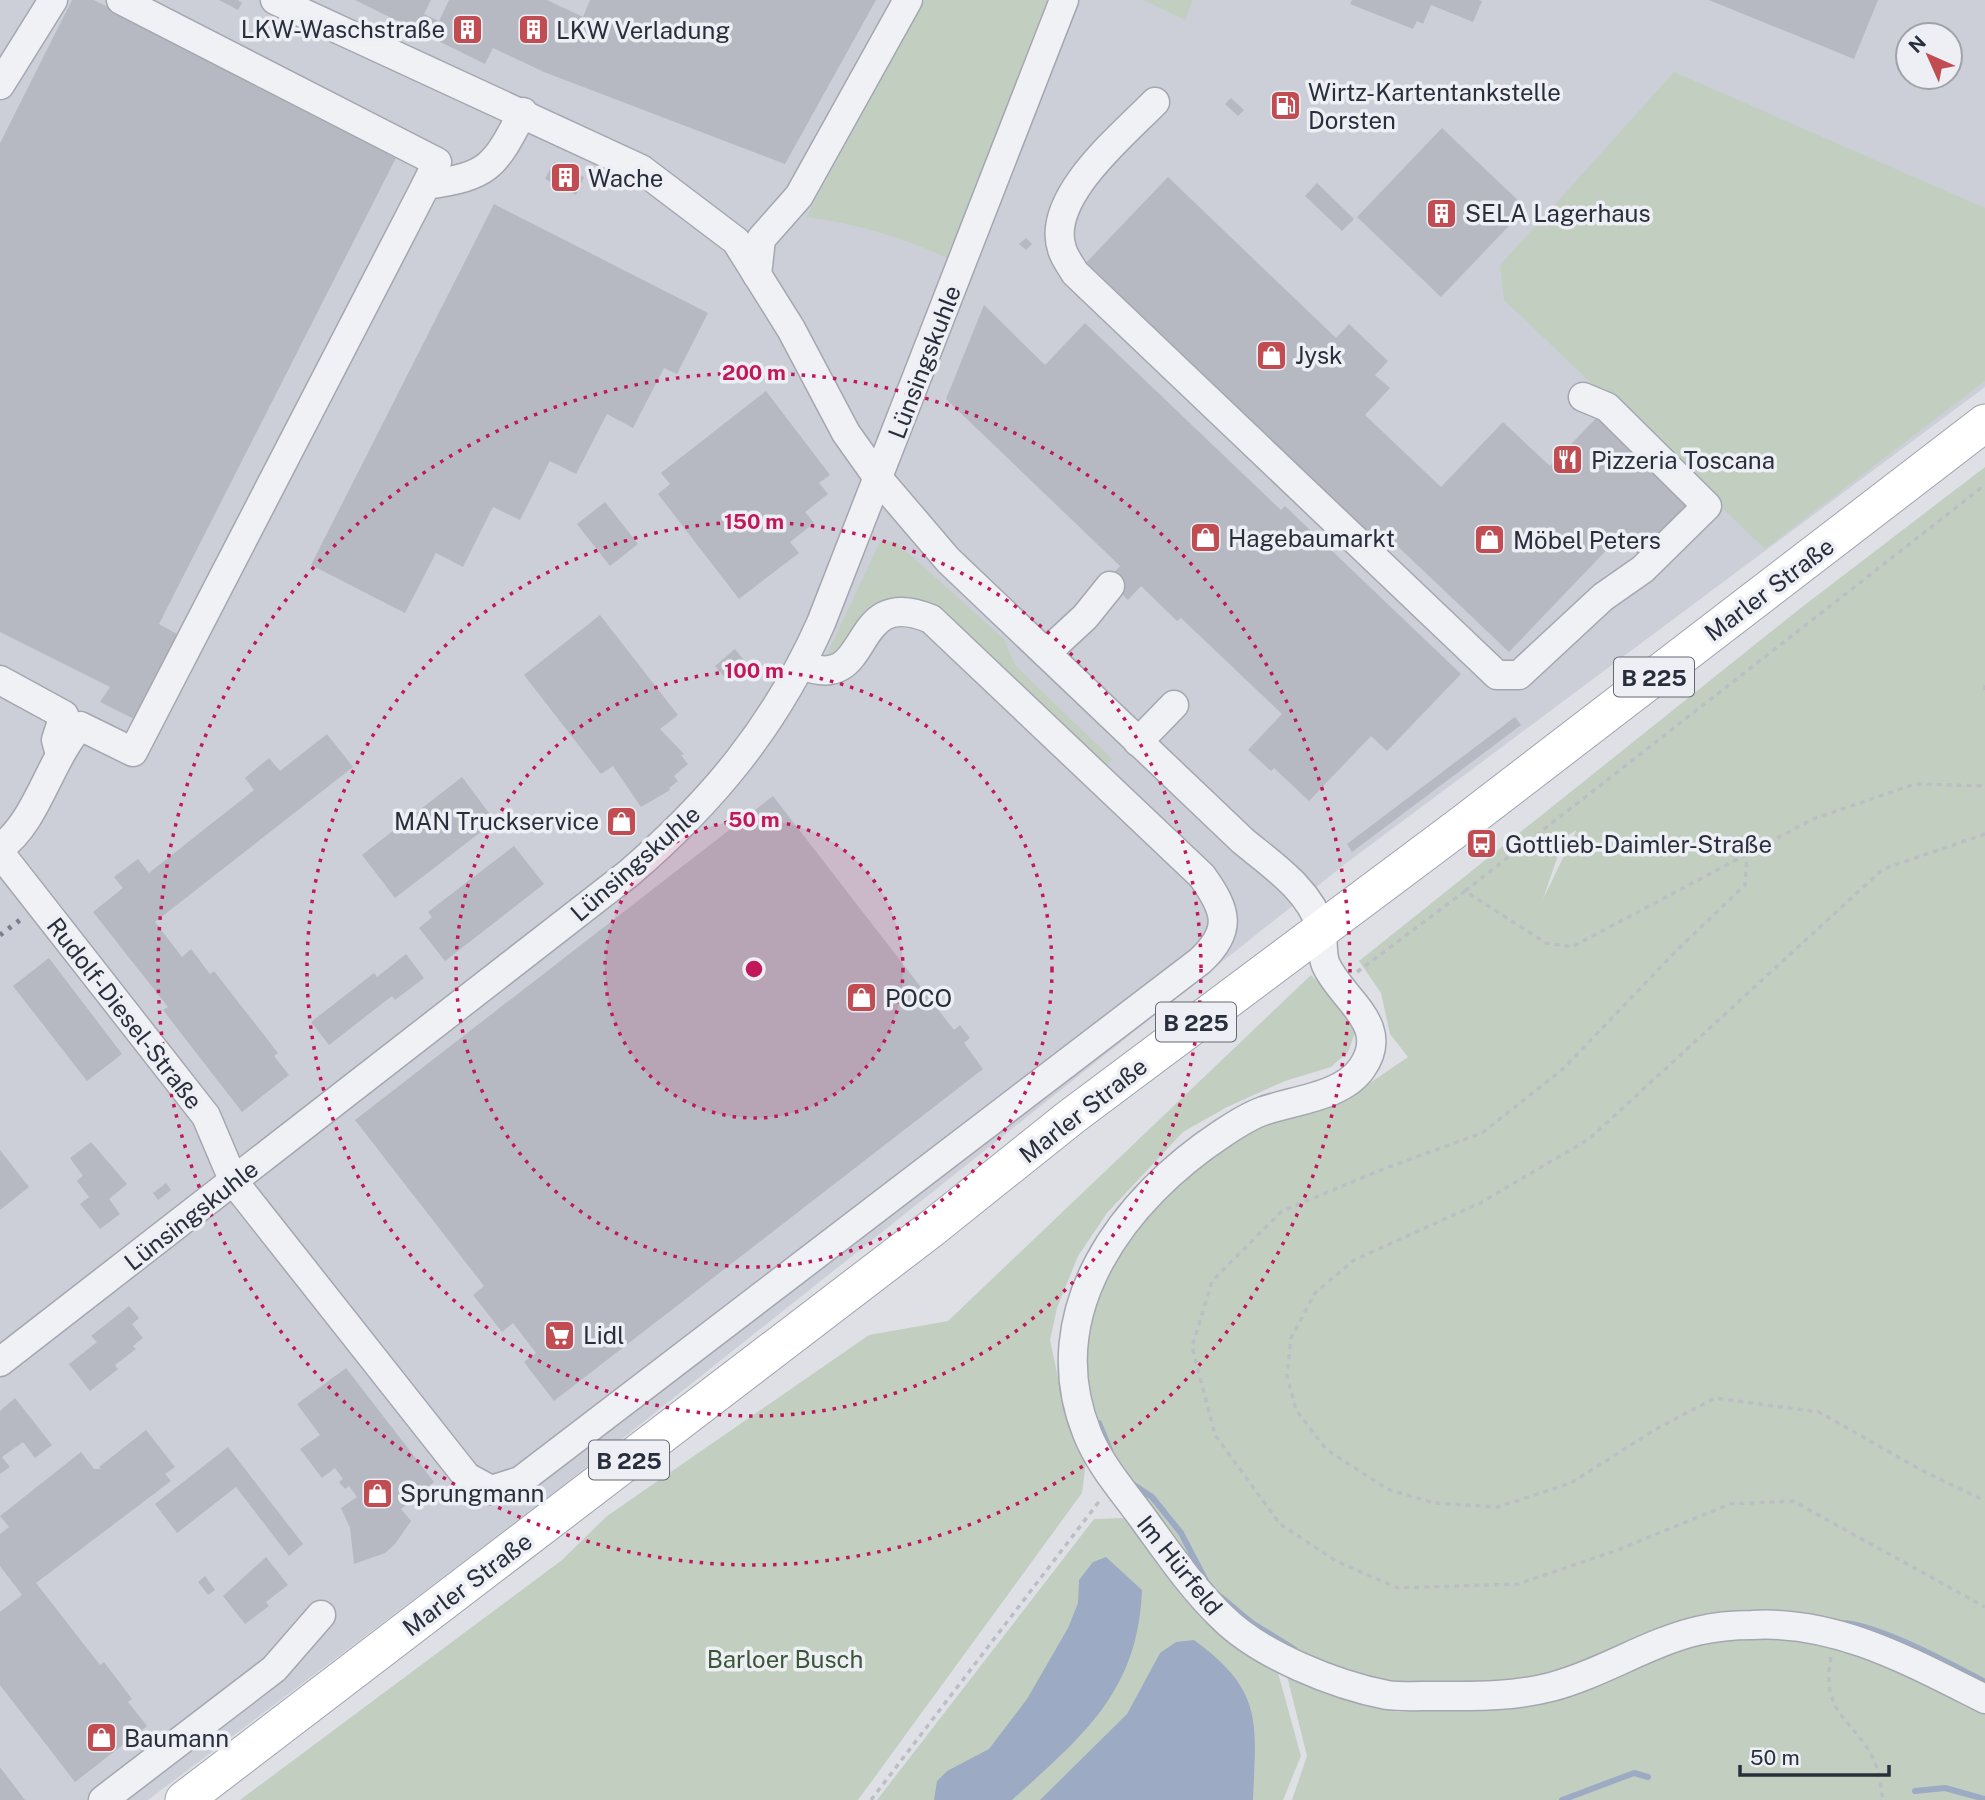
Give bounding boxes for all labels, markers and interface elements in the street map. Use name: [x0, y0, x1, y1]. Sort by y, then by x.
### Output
building icon: LKW-Waschstraße: [451, 12, 485, 46]
building icon: LKW Verladung: [516, 13, 550, 47]
place label: LKW-Waschstraße: [241, 15, 445, 43]
place label: LKW Verladung: [556, 16, 730, 44]
north arrow: [1894, 21, 1964, 91]
text: N: [1904, 31, 1930, 57]
place label: Wirtz-Kartentankstelle Dorsten: [1308, 78, 1561, 134]
fuel station icon: Wirtz-Kartentankstelle Dorsten: [1268, 89, 1302, 123]
building icon: Wache: [548, 161, 582, 195]
place label: Wache: [588, 164, 663, 192]
building icon: SELA Lagerhaus: [1425, 196, 1459, 230]
place label: SELA Lagerhaus: [1465, 199, 1651, 227]
street label: Lünsingskuhle: [882, 281, 966, 443]
shop icon: Jysk: [1255, 338, 1289, 372]
place label: Jysk: [1295, 341, 1343, 369]
text: 200 m: [722, 360, 786, 385]
restaurant icon: Pizzeria Toscana: [1551, 443, 1585, 477]
place label: Pizzeria Toscana: [1591, 446, 1775, 474]
text: 150 m: [724, 509, 784, 534]
shop icon: Hagebaumarkt: [1188, 521, 1222, 555]
shop icon: Möbel Peters: [1473, 523, 1507, 557]
place label: Hagebaumarkt: [1228, 524, 1395, 552]
place label: Möbel Peters: [1513, 526, 1661, 554]
street label: Marler Straße: [1699, 531, 1839, 647]
road number: B 225: [1614, 657, 1694, 696]
text: 100 m: [724, 658, 784, 683]
street label: Lünsingskuhle: [565, 799, 705, 927]
shop icon: MAN Truckservice: [605, 804, 639, 838]
place label: MAN Truckservice: [394, 807, 599, 835]
text: 50 m: [728, 807, 780, 832]
bus stop icon: Gottlieb-Daimler-Straße: [1465, 827, 1499, 861]
place label: Gottlieb-Daimler-Straße: [1505, 830, 1772, 858]
street label: Rudolf-Diesel-Straße: [42, 912, 208, 1114]
centre of rings: [742, 957, 766, 981]
shop icon: POCO: [845, 981, 879, 1015]
place label: POCO: [885, 984, 952, 1012]
road number: B 225: [1156, 1002, 1236, 1042]
street label: Marler Straße: [1014, 1051, 1152, 1169]
street label: Lünsingskuhle: [119, 1154, 263, 1276]
supermarket icon: Lidl: [543, 1318, 577, 1352]
place label: Lidl: [583, 1321, 625, 1349]
road number: B 225: [589, 1441, 669, 1480]
shop icon: Sprungmann: [360, 1476, 394, 1510]
place label: Sprungmann: [400, 1479, 544, 1507]
street label: Im Hürfeld: [1132, 1510, 1228, 1620]
street label: Marler Straße: [397, 1526, 537, 1642]
park label: Barloer Busch: [707, 1645, 863, 1673]
shop icon: Baumann: [84, 1721, 118, 1755]
place label: Baumann: [124, 1724, 229, 1752]
scale bar: [1740, 1734, 1889, 1778]
text: 50 m: [1750, 1745, 1800, 1770]

